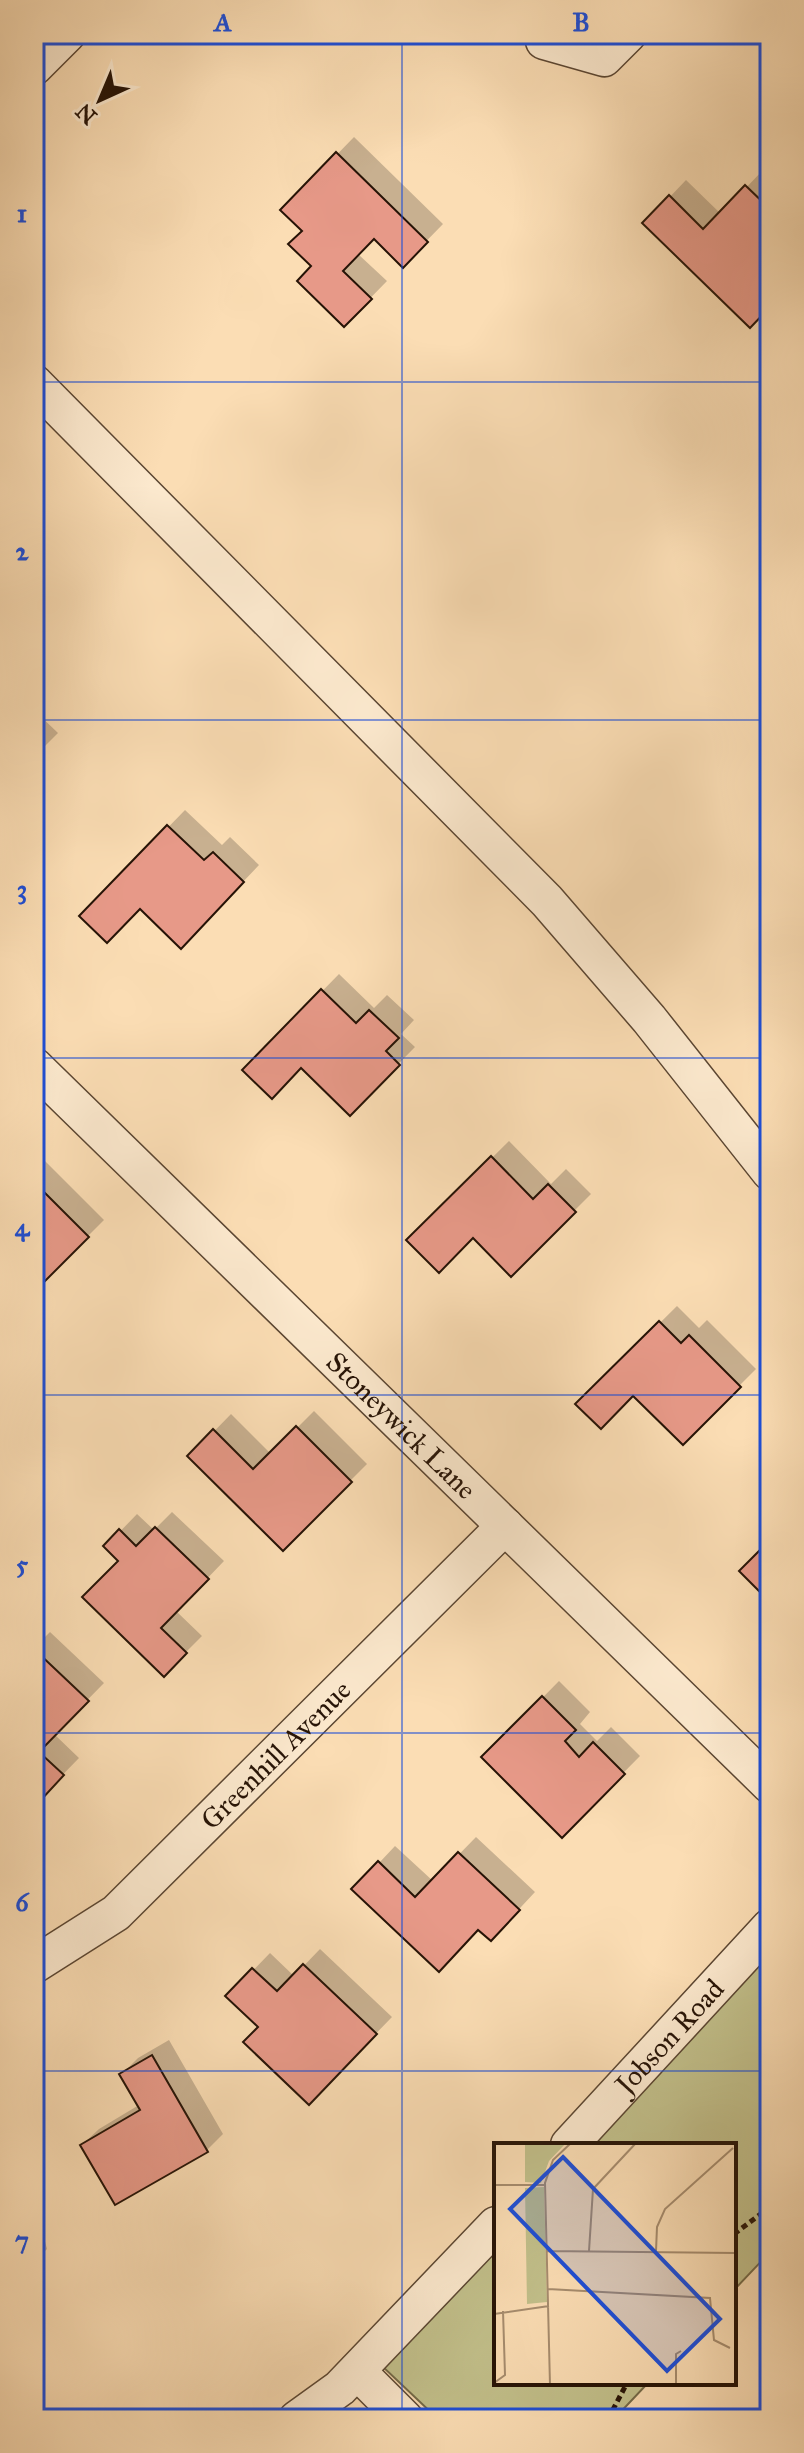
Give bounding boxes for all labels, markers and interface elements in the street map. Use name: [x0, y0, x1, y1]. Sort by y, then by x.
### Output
text: A: [212, 6, 232, 38]
text: B: [572, 6, 590, 38]
north arrow: [60, 60, 140, 140]
text: N: [70, 98, 103, 130]
text: 1: [17, 197, 27, 229]
text: 2: [16, 535, 30, 567]
text: 3: [17, 873, 27, 905]
text: 4: [15, 1211, 31, 1243]
street label: Stoneywick Lane: [319, 1344, 484, 1507]
text: 5: [16, 1548, 29, 1580]
street label: Greenhill Avenue: [193, 1673, 358, 1837]
text: 6: [15, 1886, 30, 1918]
street label: Jobson Road: [606, 1972, 731, 2104]
inset map: [494, 2143, 736, 2385]
text: 7: [15, 2224, 29, 2256]

